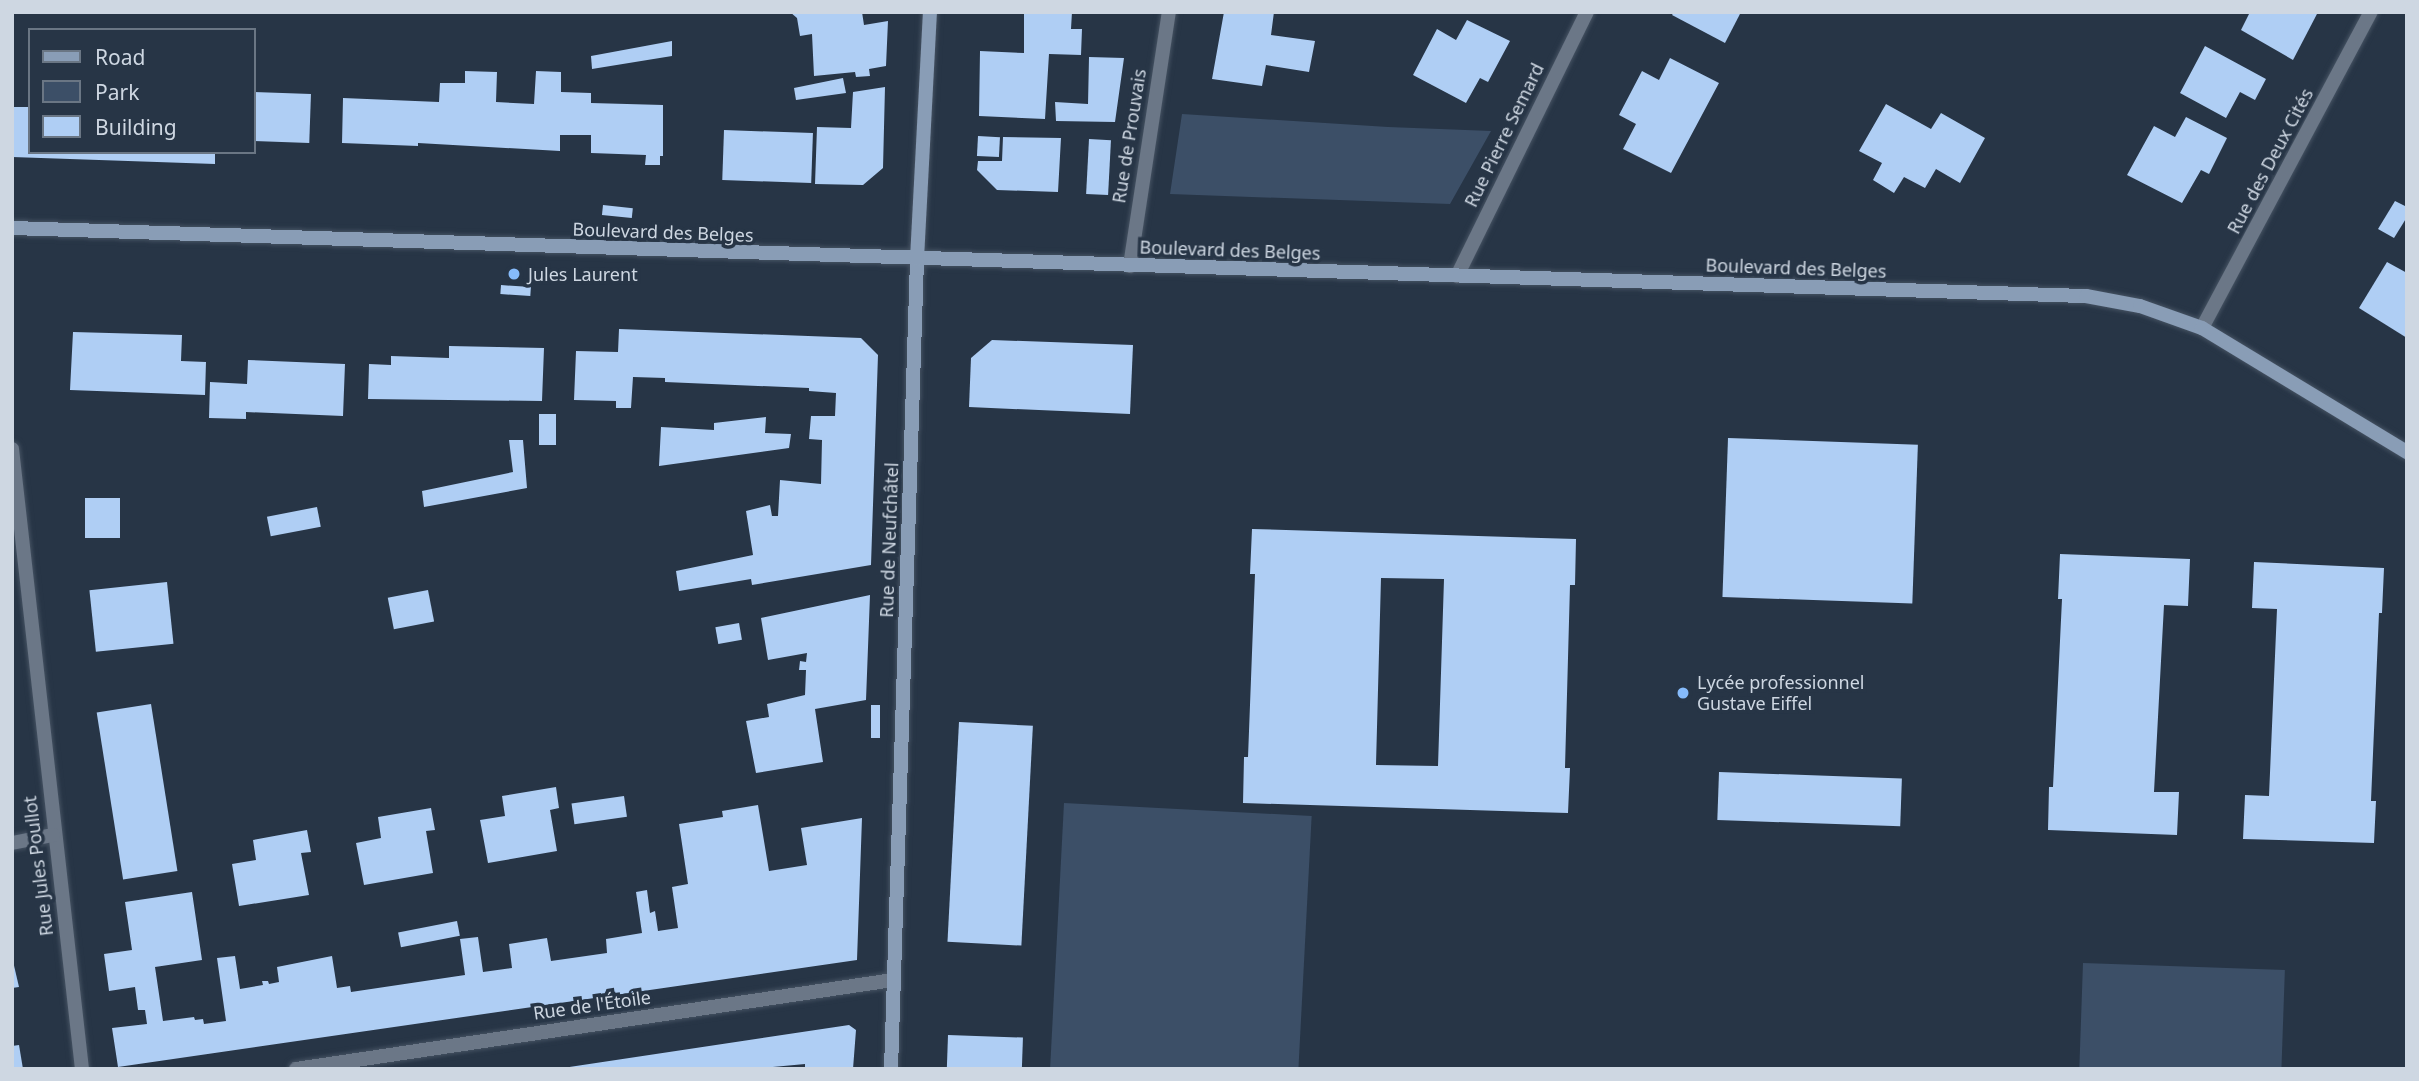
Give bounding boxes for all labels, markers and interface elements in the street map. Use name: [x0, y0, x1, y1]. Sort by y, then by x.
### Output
legend: [28, 28, 256, 154]
text: Road: [95, 43, 145, 71]
street label: Rue Pierre Semard: [1460, 60, 1548, 210]
street label: Rue de Prouvais: [1108, 67, 1150, 205]
text: Park: [95, 78, 139, 106]
street label: Rue des Deux Cités: [2223, 85, 2317, 237]
text: Building: [95, 113, 177, 141]
street label: Boulevard des Belges: [572, 218, 754, 246]
street label: Boulevard des Belges: [1139, 236, 1321, 264]
street label: Boulevard des Belges: [1705, 254, 1887, 282]
place label: Jules Laurent: [528, 263, 638, 285]
marker: Jules Laurent: [506, 266, 522, 282]
street label: Rue de Neufchâtel: [875, 462, 903, 618]
place label: Lycée professionnel Gustave Eiffel: [1697, 672, 1864, 714]
marker: Lycée professionnel Gustave Eiffel: [1675, 685, 1691, 701]
street label: Rue Jules Poullot: [19, 795, 57, 937]
street label: Rue de l'Étoile: [532, 986, 652, 1024]

